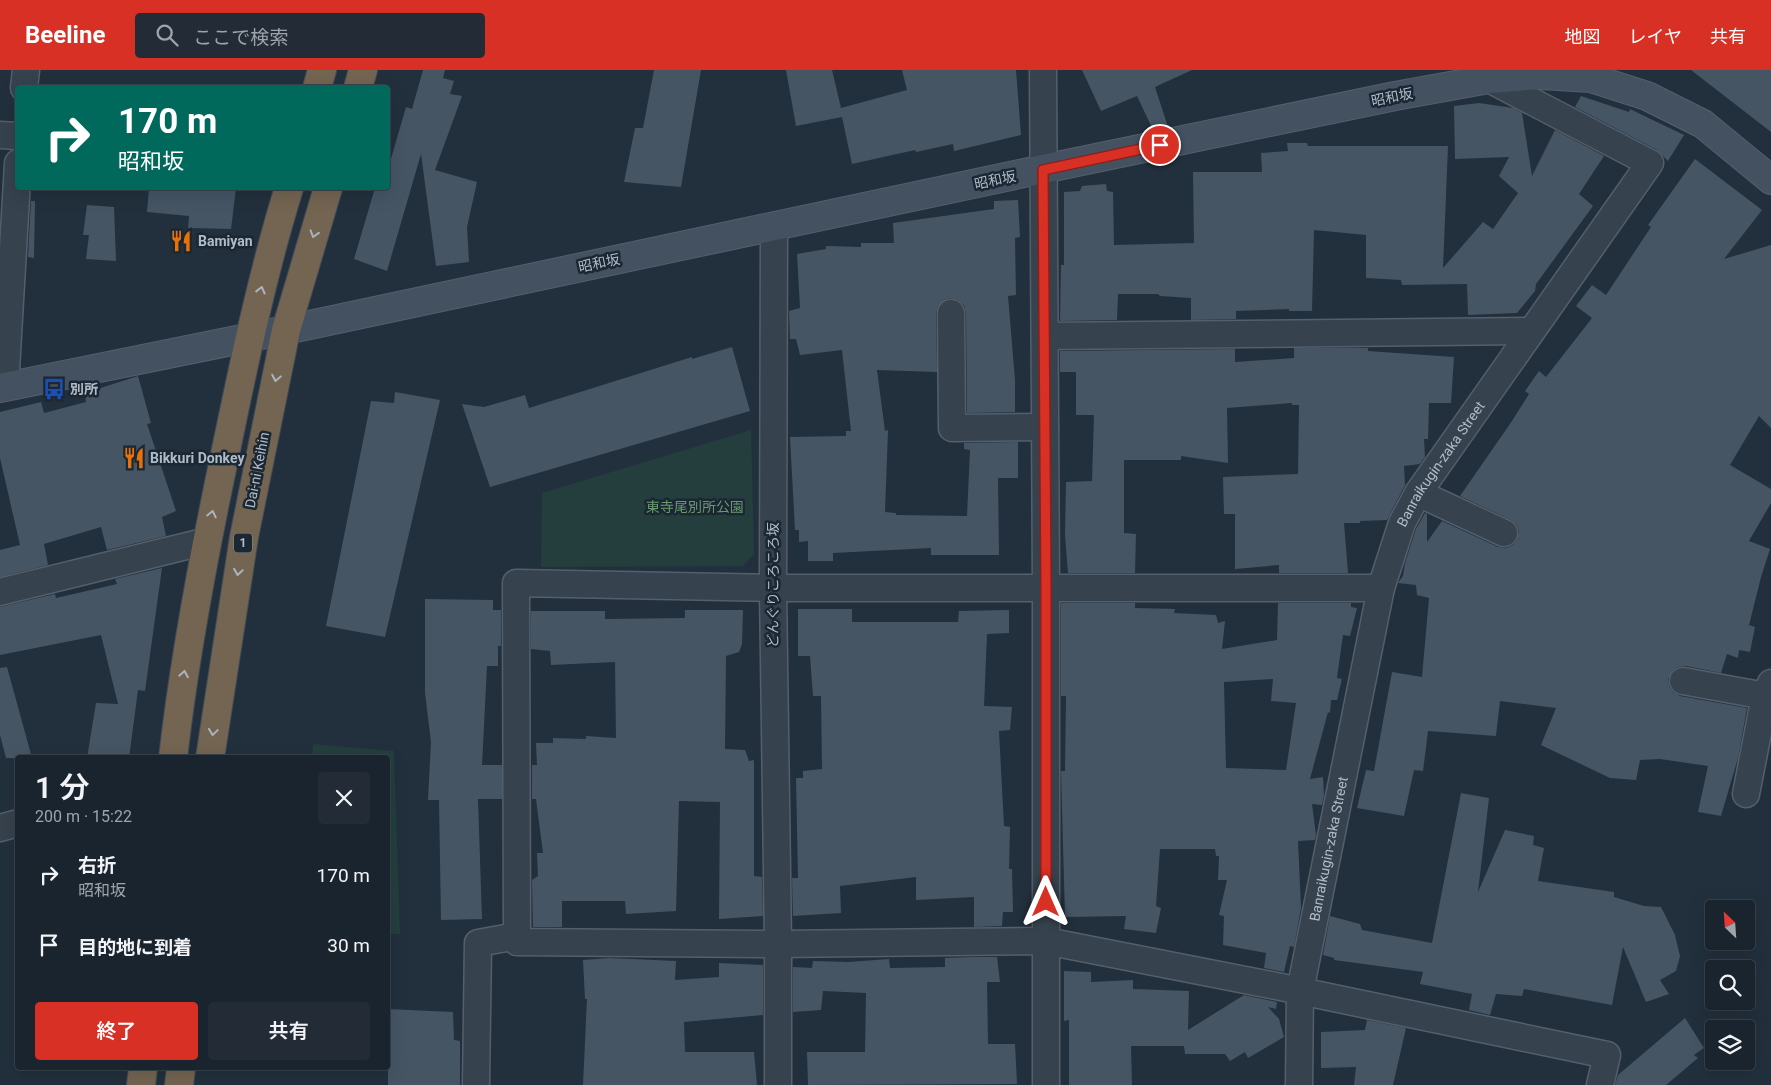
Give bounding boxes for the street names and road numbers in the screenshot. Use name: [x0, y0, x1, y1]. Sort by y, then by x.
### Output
street label: 昭和坂: [1370, 85, 1414, 109]
street label: 昭和坂: [973, 168, 1017, 192]
street label: 昭和坂: [577, 251, 621, 275]
street label: Banraikugin-zaka Street: [1394, 398, 1488, 529]
street label: Dai-ni Keihin: [242, 431, 272, 509]
street label: どんぐりころころ坂: [765, 522, 781, 648]
road number: 1: [234, 533, 252, 552]
street label: Banraikugin-zaka Street: [1306, 775, 1351, 923]

